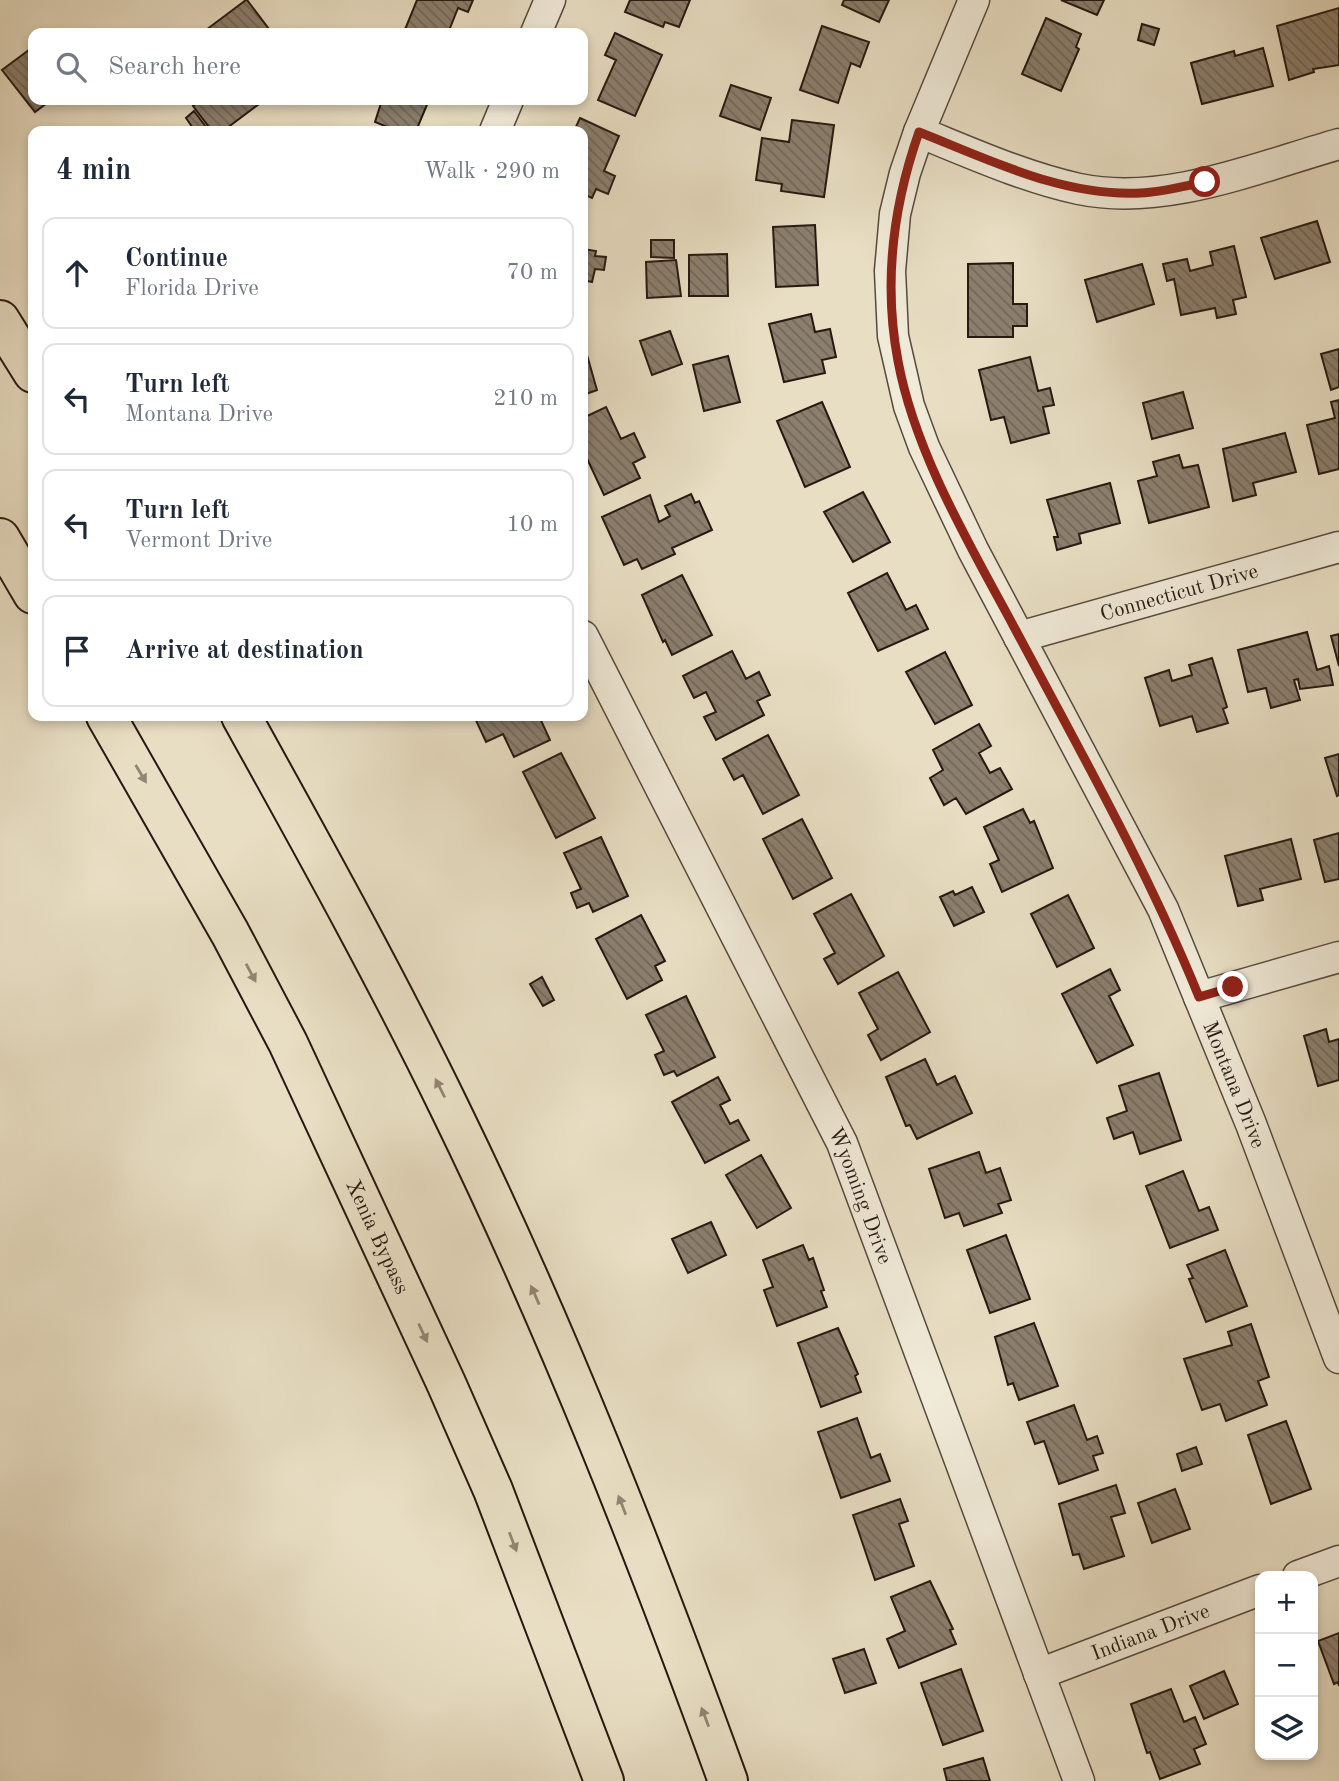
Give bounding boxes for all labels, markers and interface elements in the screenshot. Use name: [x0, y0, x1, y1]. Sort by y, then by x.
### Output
search box: [28, 28, 588, 105]
icon: search: [52, 48, 90, 86]
text: Search here: [108, 54, 241, 80]
text: 4 min: [56, 156, 131, 186]
text: Walk · 290 m: [424, 160, 560, 183]
route start: [1189, 166, 1220, 197]
text: Continue: [125, 246, 228, 272]
icon: ahead: [58, 254, 96, 292]
text: 70 m: [507, 261, 558, 284]
text: Florida Drive: [125, 277, 259, 300]
text: Turn left: [125, 372, 230, 398]
icon: left: [58, 380, 96, 418]
text: 210 m: [493, 387, 558, 410]
text: Montana Drive: [125, 403, 273, 426]
text: Turn left: [125, 498, 230, 524]
icon: left: [58, 506, 96, 544]
text: 10 m: [507, 513, 558, 536]
text: Vermont Drive: [125, 529, 272, 552]
street label: Connecticut Drive: [1098, 561, 1261, 626]
icon: arrive: [58, 632, 96, 670]
text: Arrive at destination: [125, 638, 364, 664]
one-way arrow: [135, 765, 147, 784]
one-way arrow: [245, 964, 257, 984]
route end: [1217, 971, 1248, 1002]
street label: Montana Drive: [1198, 1018, 1268, 1151]
one-way arrow: [434, 1078, 445, 1098]
street label: Wyoming Drive: [824, 1124, 895, 1267]
street label: Xenia Bypass: [341, 1177, 412, 1298]
one-way arrow: [529, 1285, 541, 1305]
one-way arrow: [418, 1323, 429, 1343]
one-way arrow: [617, 1494, 628, 1515]
one-way arrow: [508, 1532, 519, 1553]
map controls: [1255, 1571, 1318, 1760]
button: +: [1255, 1571, 1318, 1634]
street label: Indiana Drive: [1089, 1601, 1213, 1665]
button: −: [1255, 1634, 1318, 1697]
button: layers: [1255, 1697, 1318, 1760]
one-way arrow: [699, 1706, 710, 1727]

